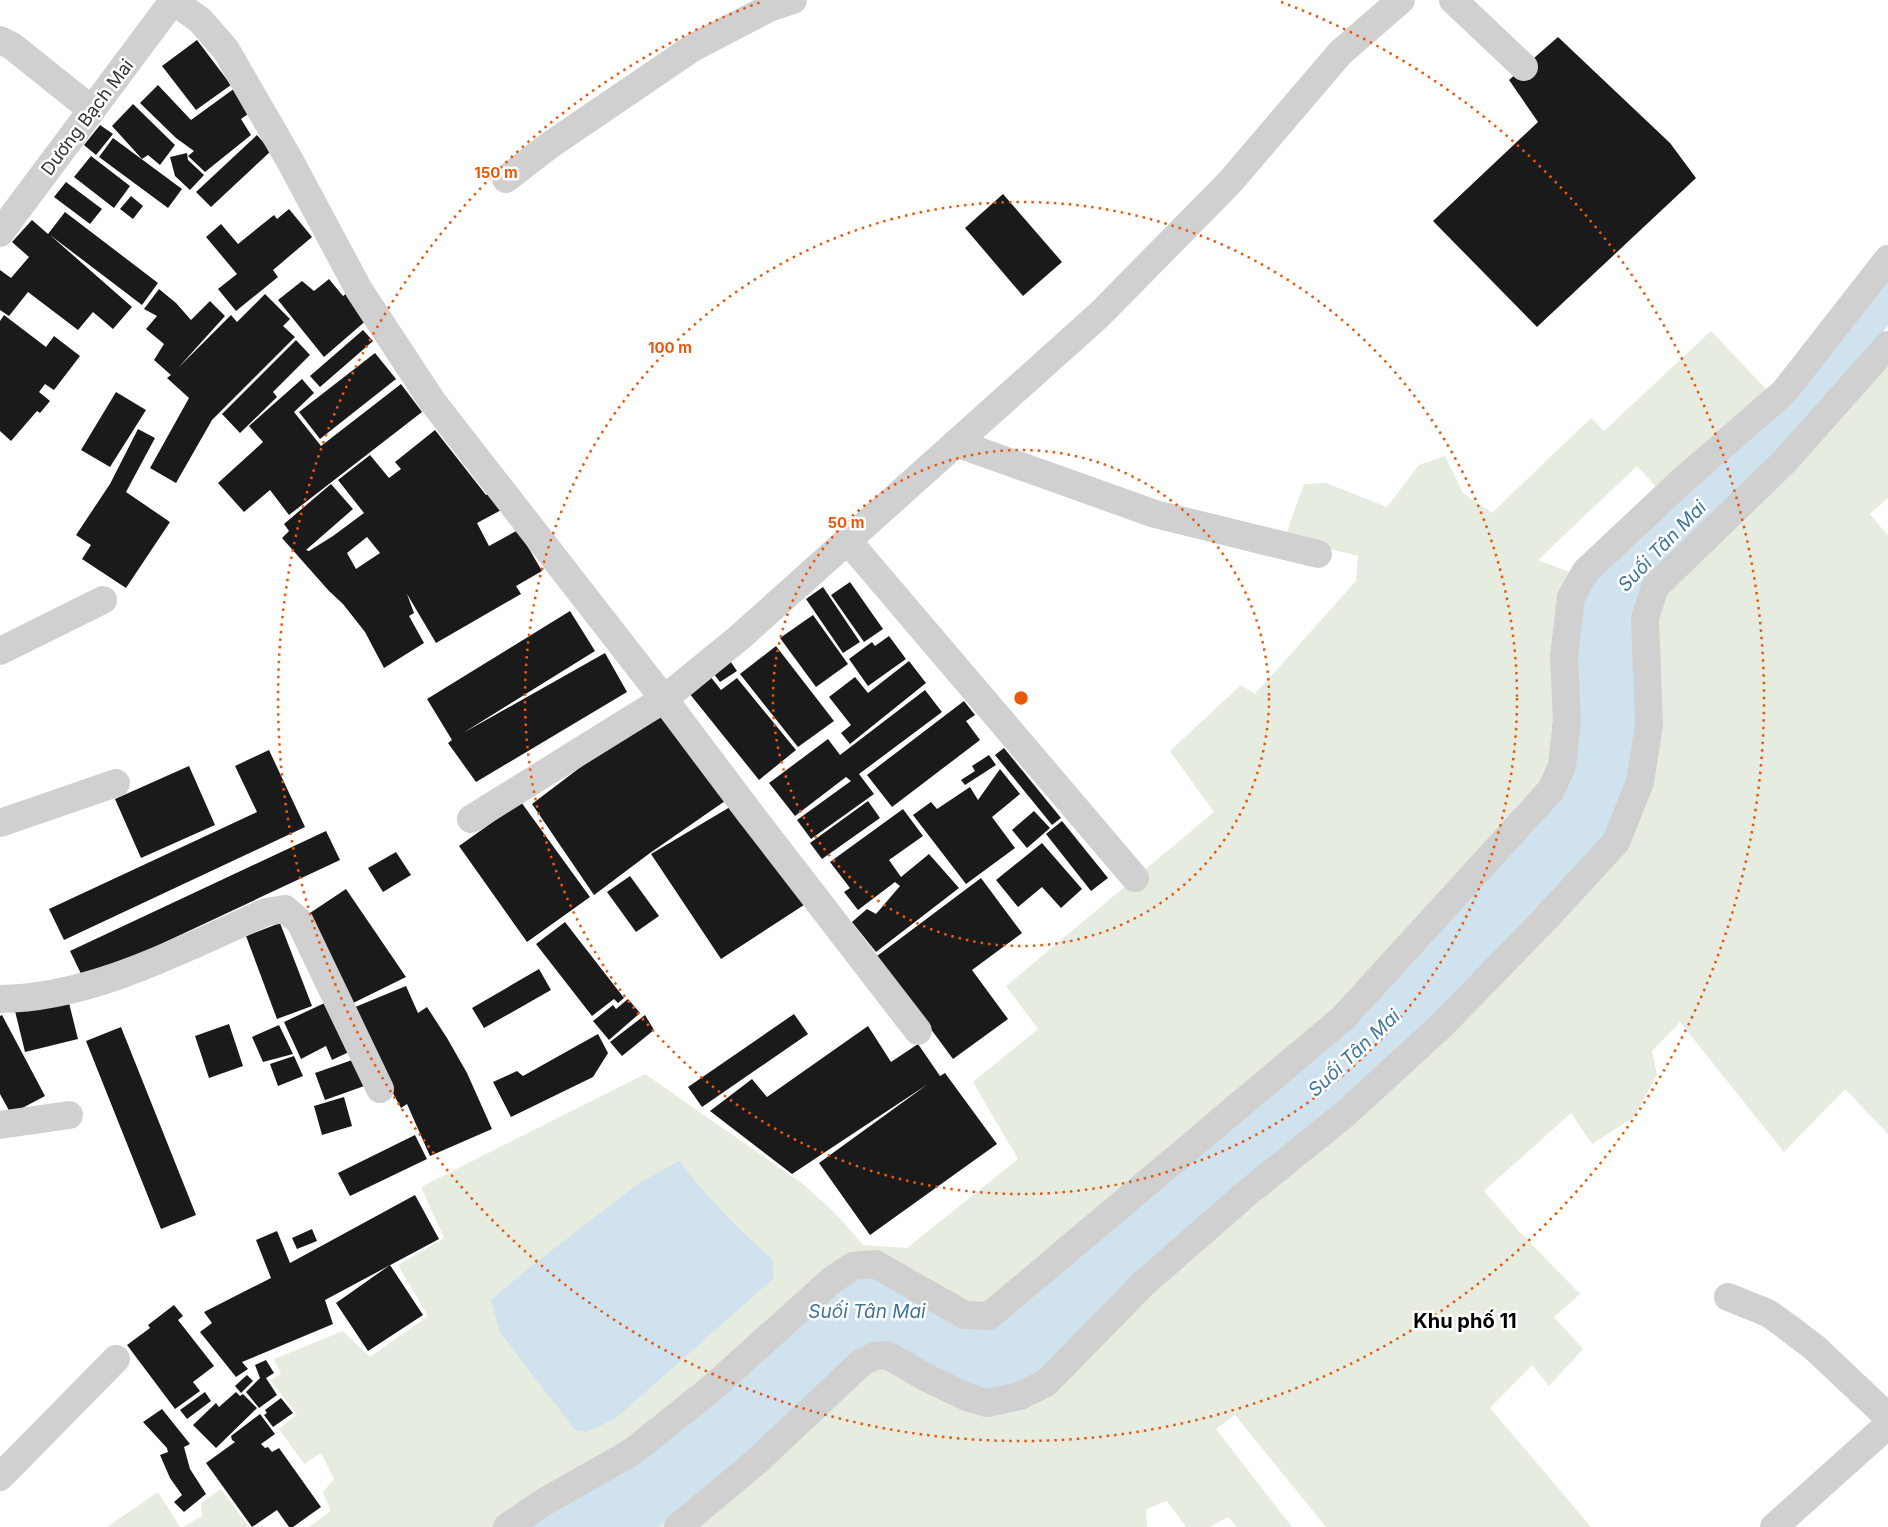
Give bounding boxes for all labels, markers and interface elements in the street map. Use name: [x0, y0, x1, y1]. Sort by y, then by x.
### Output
street label: Dương Bạch Mai: [37, 55, 137, 179]
text: 150 m: [474, 163, 518, 182]
text: 100 m: [648, 338, 692, 357]
water label: Suối Tân Mai: [1613, 496, 1711, 596]
text: 50 m: [828, 513, 864, 532]
centre of rings: [1012, 689, 1030, 707]
water label: Suối Tân Mai: [1303, 1004, 1405, 1101]
water label: Suối Tân Mai: [808, 1300, 926, 1323]
district label: Khu phố 11: [1413, 1309, 1517, 1333]

